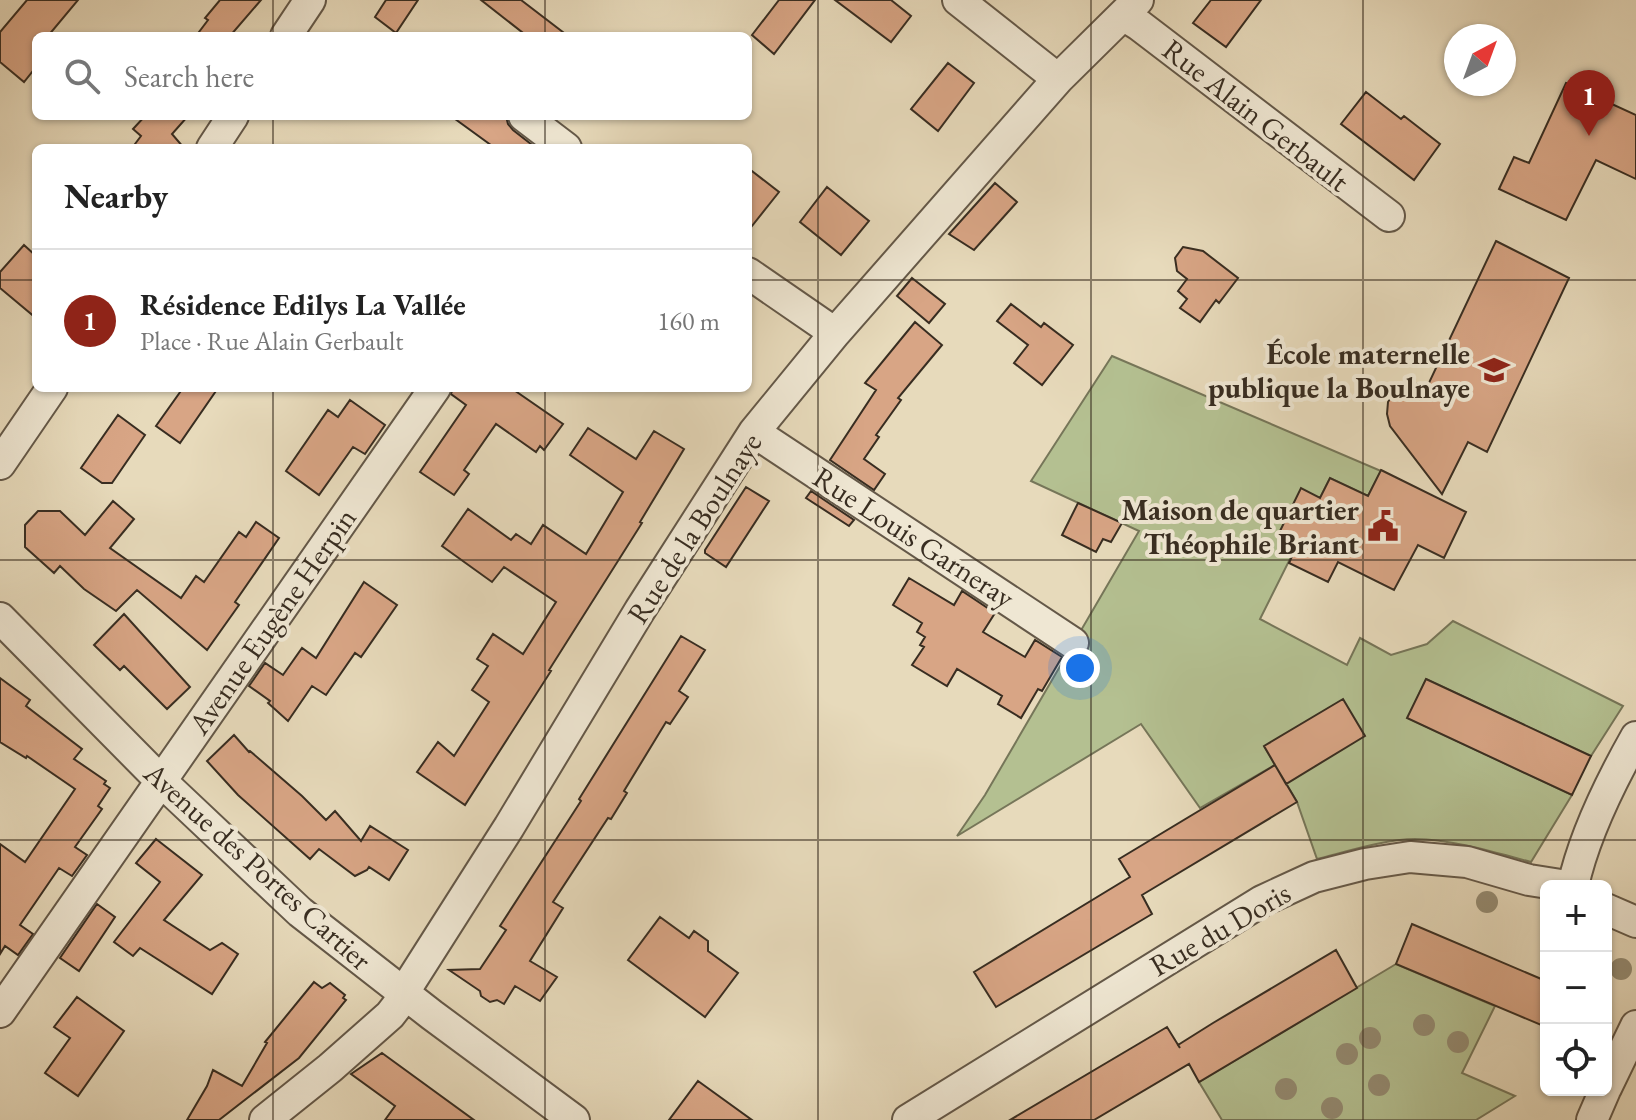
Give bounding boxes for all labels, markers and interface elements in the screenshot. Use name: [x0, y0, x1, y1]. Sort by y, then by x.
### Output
north arrow: [1444, 24, 1516, 96]
street label: Rue Alain Gerbault: [1155, 30, 1358, 201]
search box: [32, 32, 752, 120]
icon: search: [60, 54, 104, 98]
text: Search here: [124, 57, 254, 96]
pin: 1: [1563, 70, 1615, 136]
text: Nearby: [64, 174, 168, 218]
text: Résidence Edilys La Vallée: [140, 285, 466, 324]
text: 1: [83, 304, 97, 338]
text: 160 m: [657, 304, 720, 338]
text: Place · Rue Alain Gerbault: [140, 324, 403, 358]
place label: École maternelle publique la Boulnaye: [1208, 334, 1470, 407]
school or university icon: École maternelle publique la Boulnaye: [1477, 353, 1511, 387]
street label: Rue de la Boulnaye: [618, 425, 770, 631]
street label: Rue Louis Garneray: [806, 457, 1023, 617]
place label: Maison de quartier Théophile Briant: [1121, 490, 1360, 563]
street label: Avenue Eugène Herpin: [179, 500, 365, 743]
public building icon: Maison de quartier Théophile Briant: [1366, 509, 1400, 543]
your location: [1060, 648, 1100, 688]
street label: Avenue des Portes Cartier: [135, 753, 380, 979]
street label: Rue du Doris: [1143, 873, 1297, 985]
map controls: [1540, 880, 1612, 1096]
button: +: [1540, 880, 1612, 952]
button: −: [1540, 952, 1612, 1024]
button: locate: [1540, 1024, 1612, 1096]

